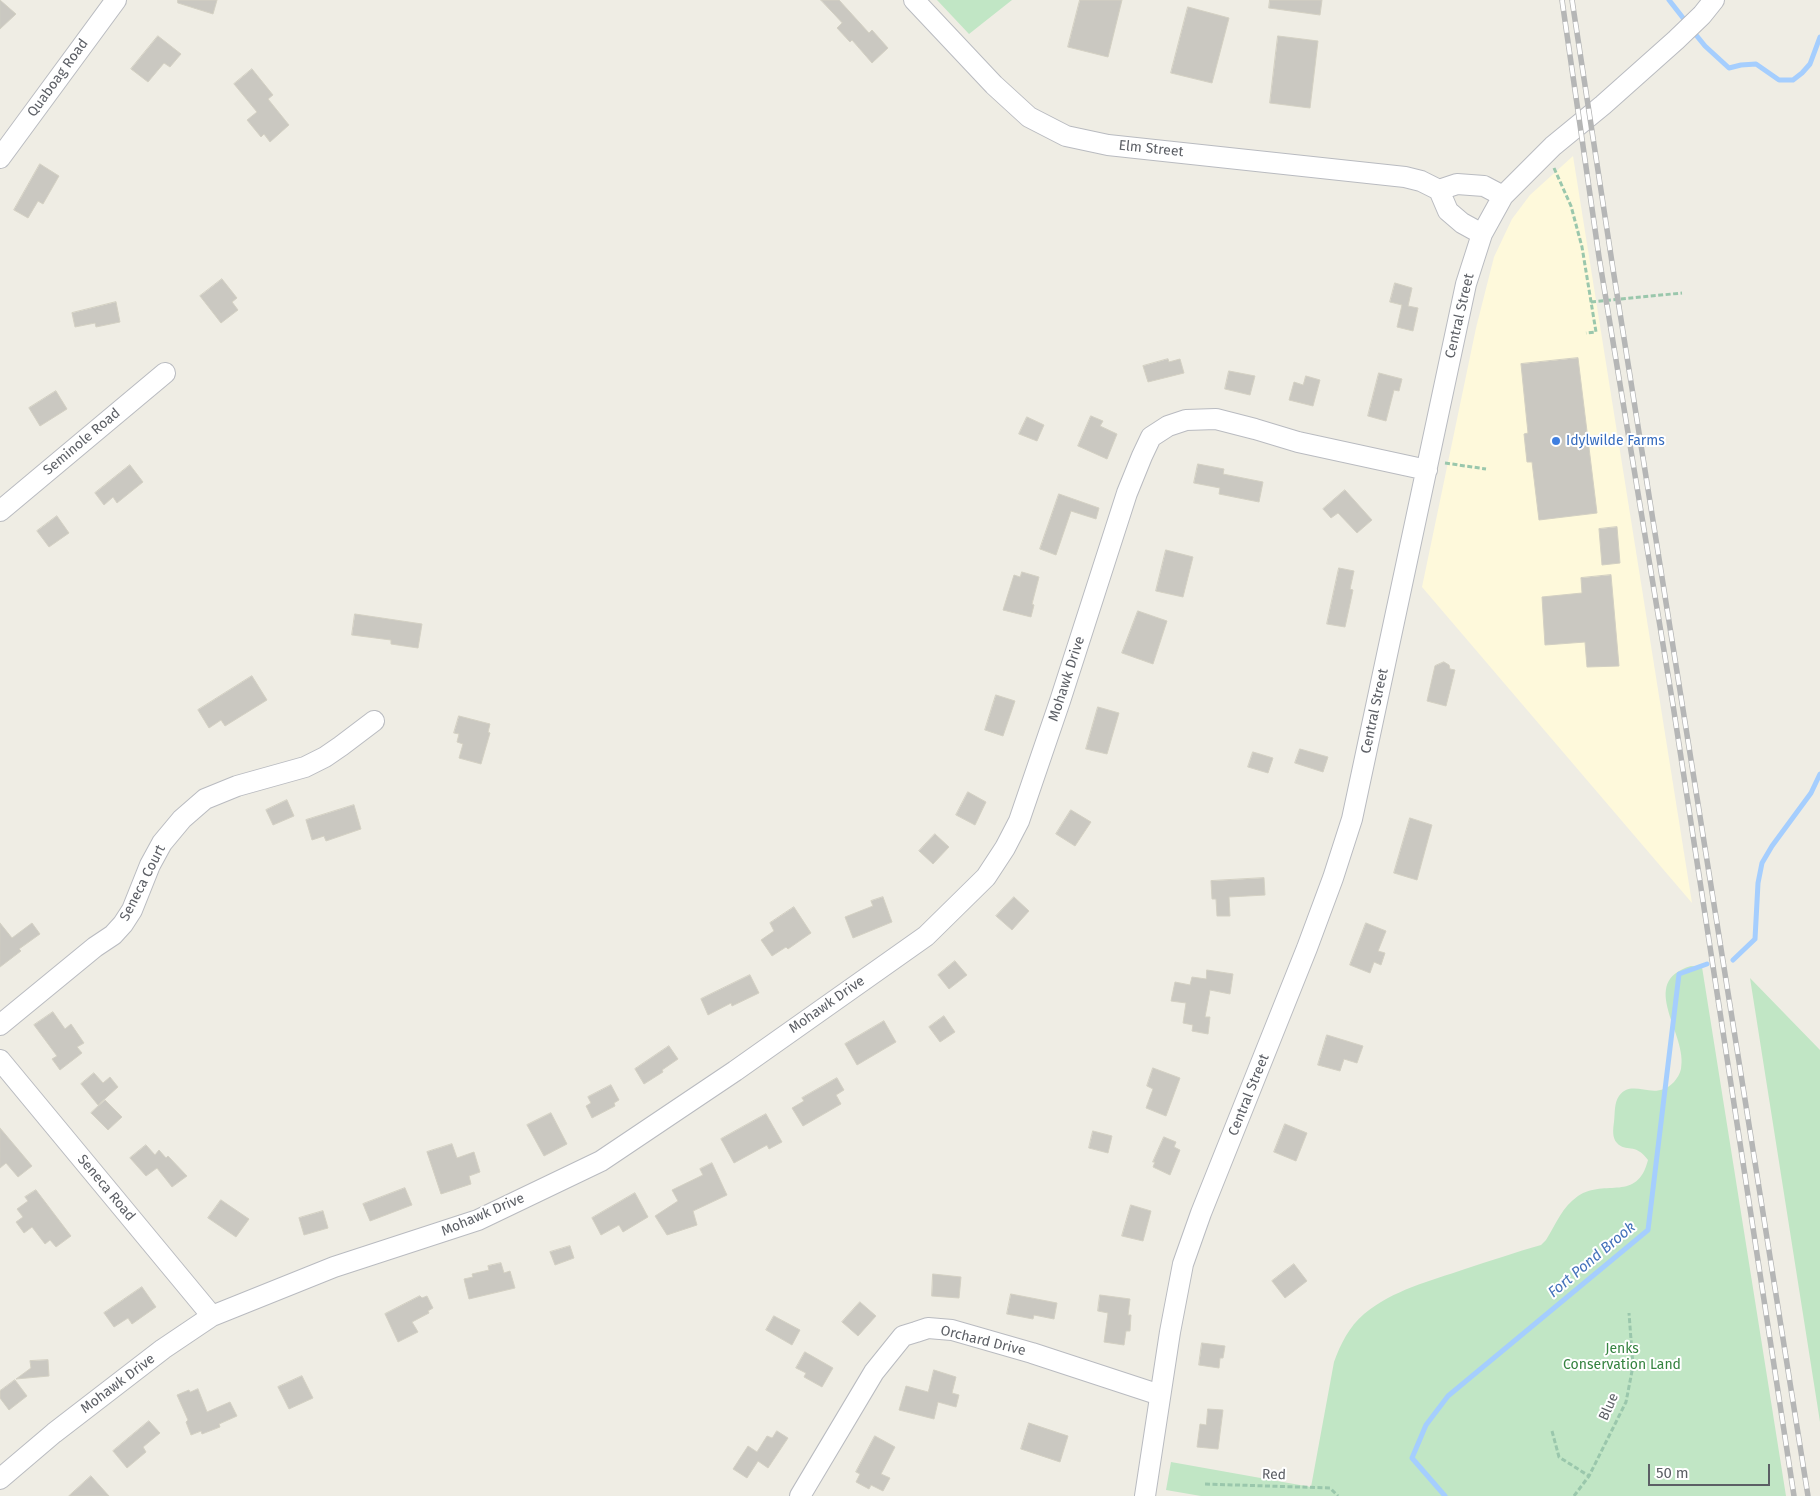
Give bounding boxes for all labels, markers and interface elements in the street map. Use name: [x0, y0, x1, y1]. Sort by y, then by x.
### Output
street label: Quaboag Road: [24, 36, 92, 120]
street label: Elm Street: [1118, 137, 1184, 161]
street label: Central Street: [1442, 272, 1478, 360]
street label: Seminole Road: [40, 405, 124, 479]
place label: Idylwilde Farms: [1566, 433, 1665, 449]
marker: Idylwilde Farms: [1550, 435, 1562, 447]
street label: Mohawk Drive: [1045, 634, 1089, 724]
street label: Central Street: [1358, 667, 1392, 755]
street label: Seneca Court: [117, 842, 169, 924]
street label: Mohawk Drive: [786, 973, 868, 1037]
street label: Central Street: [1225, 1052, 1273, 1138]
street label: Seneca Road: [73, 1151, 139, 1225]
street label: Mohawk Drive: [439, 1190, 527, 1240]
water label: Fort Pond Brook: [1545, 1218, 1639, 1302]
street label: Orchard Drive: [939, 1322, 1027, 1360]
park label: Jenks Conservation Land: [1563, 1341, 1681, 1374]
street label: Mohawk Drive: [78, 1351, 158, 1417]
street label: Blue: [1596, 1391, 1622, 1423]
scale bar: [1650, 1454, 1772, 1486]
text: 50 m: [1656, 1464, 1689, 1482]
street label: Red: [1262, 1466, 1286, 1484]

